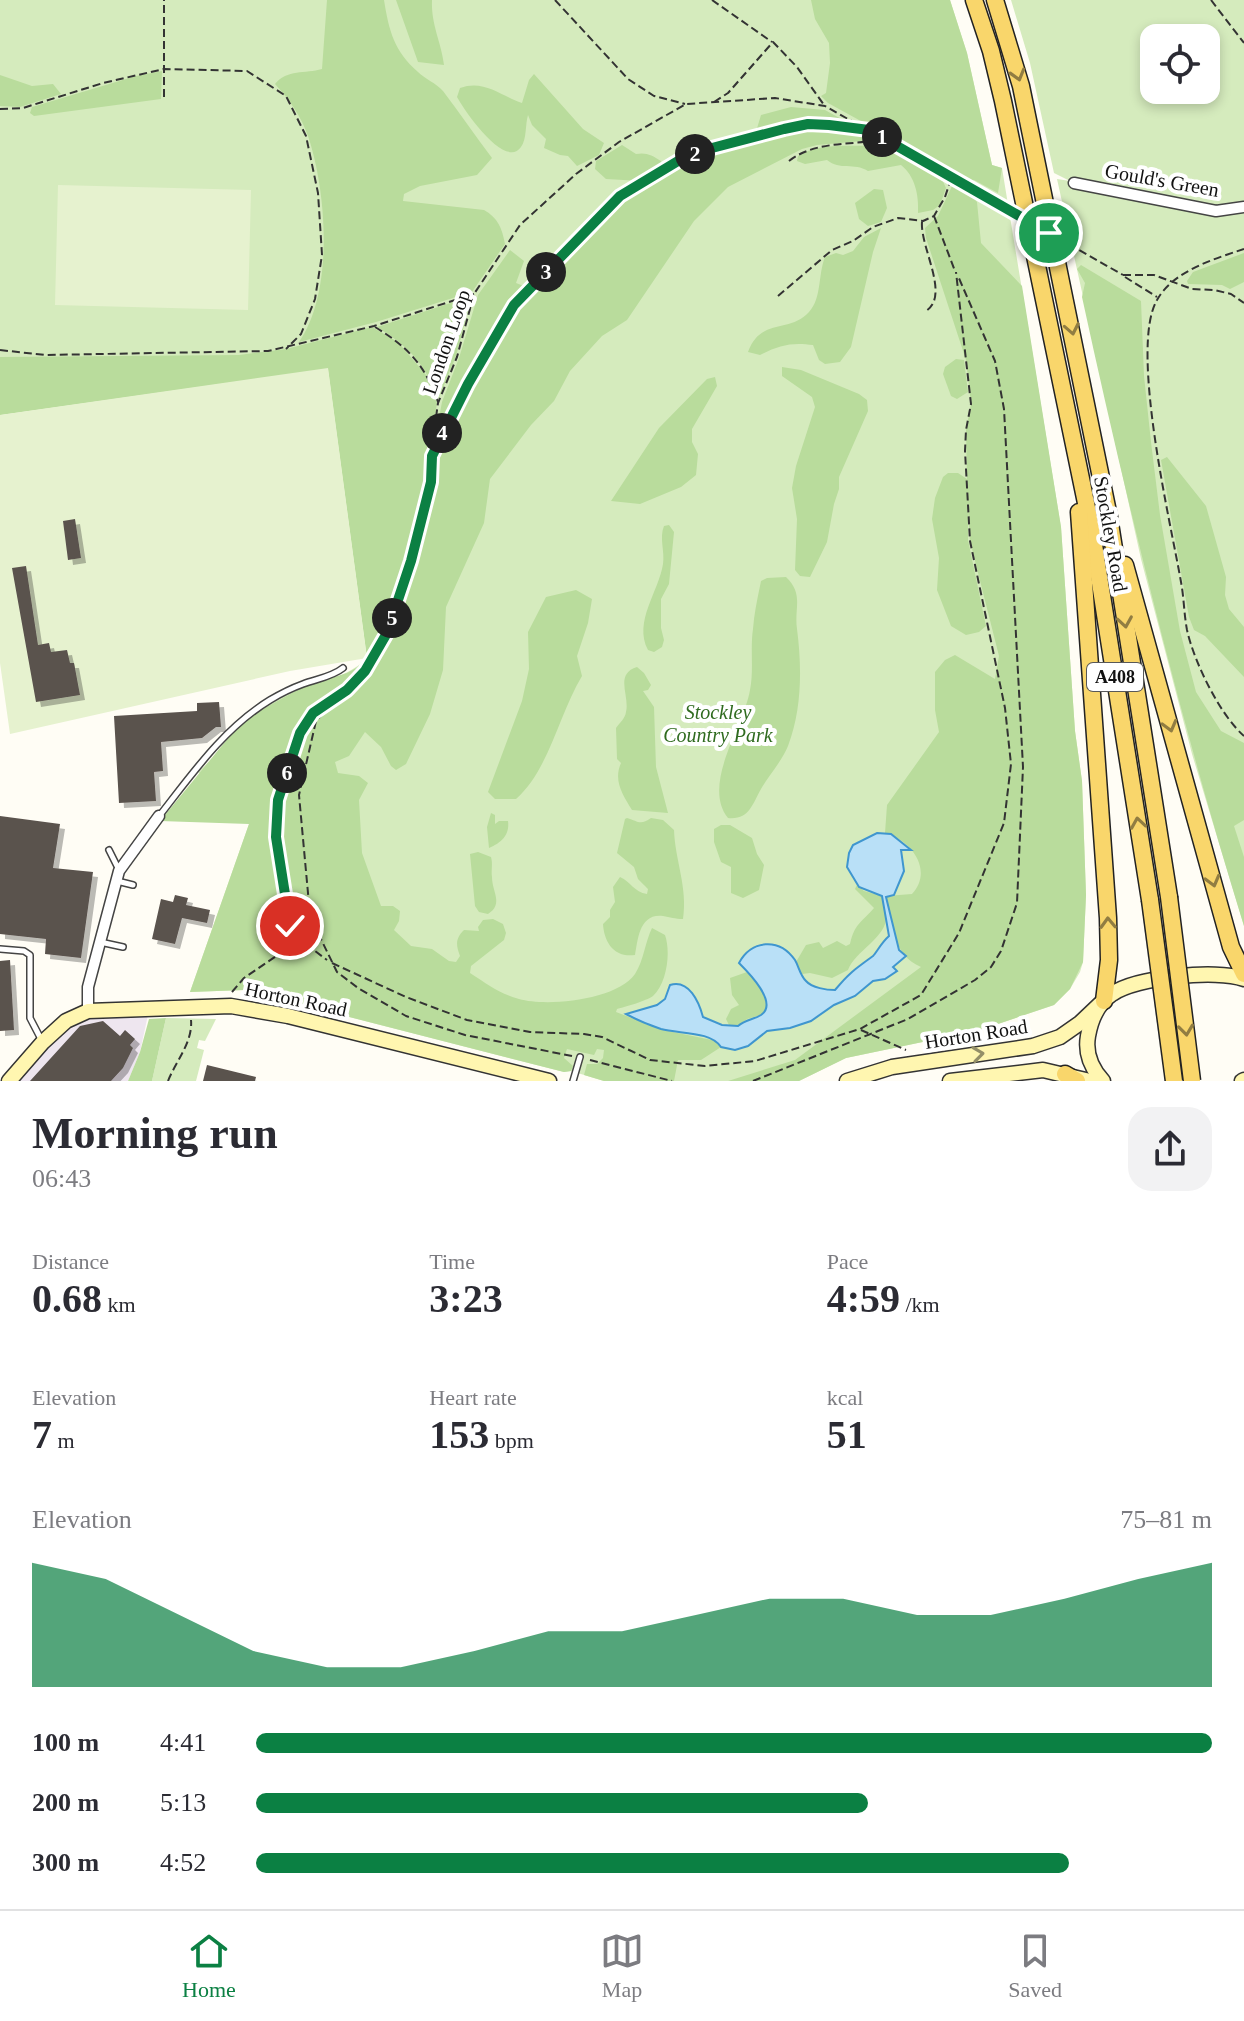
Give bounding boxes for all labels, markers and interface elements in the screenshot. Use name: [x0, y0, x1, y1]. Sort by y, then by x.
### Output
map controls: [1140, 24, 1220, 104]
button: locate: [1140, 24, 1220, 104]
one-way arrow: [1009, 67, 1025, 81]
pin: 1: [862, 117, 902, 157]
text: 1: [877, 124, 888, 149]
pin: 2: [675, 134, 715, 174]
text: 2: [690, 141, 701, 166]
street label: Gould's Green: [1103, 159, 1221, 201]
pin: [1015, 199, 1083, 267]
icon: arrive: [1027, 211, 1071, 255]
pin: 3: [526, 252, 566, 292]
text: 3: [541, 259, 552, 284]
street label: London Loop: [418, 287, 475, 398]
one-way arrow: [1063, 322, 1080, 335]
pin: 4: [422, 413, 462, 453]
text: 4: [437, 420, 448, 445]
street label: Stockley Road: [1089, 474, 1132, 594]
pin: 5: [372, 598, 412, 638]
text: 5: [387, 605, 398, 630]
one-way arrow: [1116, 615, 1133, 629]
road number: A408: [1087, 663, 1143, 691]
park label: Stockley Country Park: [663, 701, 774, 747]
one-way arrow: [1161, 719, 1178, 733]
pin: 6: [267, 753, 307, 793]
text: 6: [282, 760, 293, 785]
one-way arrow: [1130, 816, 1147, 829]
one-way arrow: [1203, 873, 1220, 887]
pin: [256, 892, 324, 960]
icon: check: [268, 904, 312, 948]
one-way arrow: [1099, 916, 1116, 929]
street label: Horton Road: [243, 977, 349, 1021]
street label: Horton Road: [923, 1015, 1029, 1053]
one-way arrow: [1177, 1024, 1194, 1037]
one-way arrow: [971, 1046, 985, 1063]
button: share: [1128, 1107, 1212, 1191]
text: Morning run: [32, 1109, 278, 1158]
text: 06:43: [32, 1164, 91, 1193]
text: Distance: [32, 1249, 109, 1274]
text: Time: [429, 1249, 475, 1274]
text: Pace: [827, 1249, 868, 1274]
text: 0.68: [32, 1276, 102, 1321]
text: 3:23: [429, 1276, 503, 1321]
text: 4:59: [827, 1276, 900, 1321]
text: km: [102, 1292, 136, 1317]
text: /km: [900, 1292, 940, 1317]
text: Elevation: [32, 1385, 116, 1410]
text: Heart rate: [429, 1385, 517, 1410]
text: kcal: [827, 1385, 863, 1410]
text: 7: [32, 1412, 52, 1457]
text: 153: [429, 1412, 489, 1457]
text: 51: [827, 1412, 867, 1457]
text: m: [52, 1428, 75, 1453]
text: bpm: [489, 1428, 534, 1453]
text: Elevation: [32, 1505, 132, 1534]
text: 75–81 m: [1120, 1505, 1212, 1534]
text: 100 m: [32, 1728, 99, 1757]
text: 4:41: [160, 1728, 206, 1757]
text: 200 m: [32, 1788, 99, 1817]
text: 5:13: [160, 1788, 206, 1817]
text: 300 m: [32, 1848, 99, 1877]
text: 4:52: [160, 1848, 206, 1877]
tab: Home: [182, 1929, 236, 2003]
tab: Map: [600, 1929, 644, 2003]
tab: Saved: [1008, 1929, 1062, 2003]

